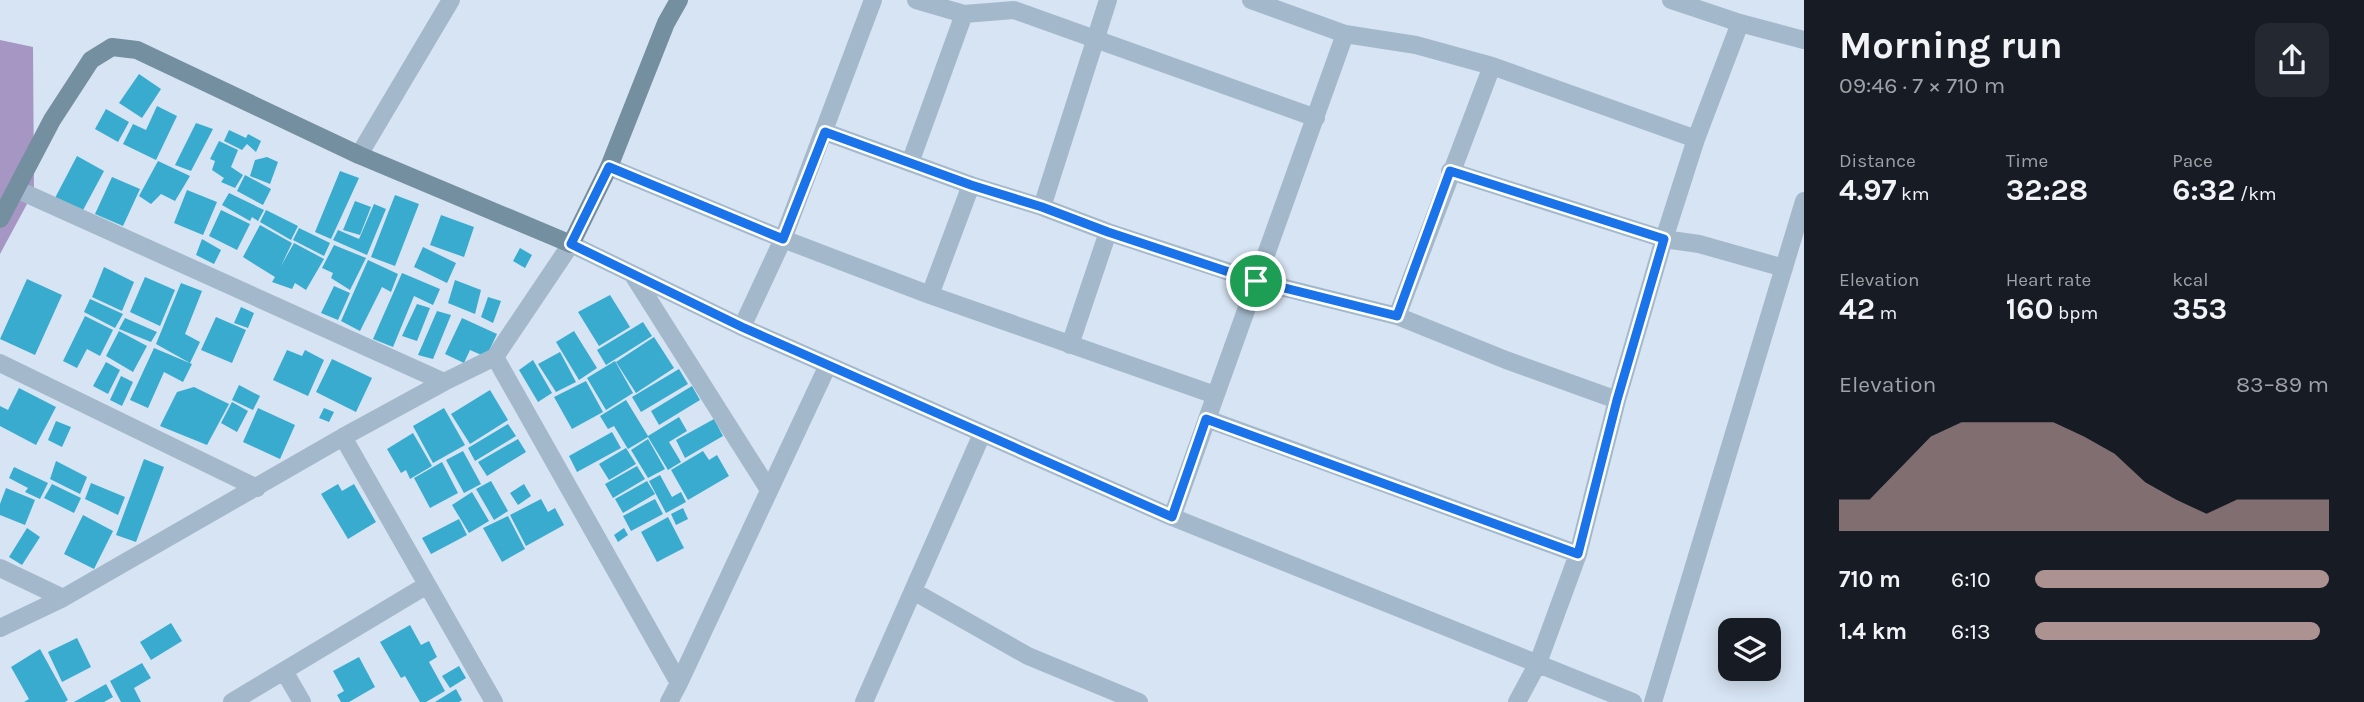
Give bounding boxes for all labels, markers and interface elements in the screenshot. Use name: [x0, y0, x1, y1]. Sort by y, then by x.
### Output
text: Morning run: [1839, 23, 2063, 68]
button: share: [2255, 23, 2329, 97]
text: 09:46 · 7 × 710 m: [1839, 72, 2005, 99]
text: Distance: [1839, 150, 1916, 172]
text: Time: [2006, 150, 2048, 172]
text: Pace: [2172, 150, 2213, 172]
text: 4.97: [1839, 172, 1897, 208]
text: 32:28: [2006, 172, 2088, 208]
text: 6:32: [2172, 172, 2235, 208]
text: km: [1897, 183, 1930, 205]
text: /km: [2235, 183, 2277, 205]
pin: [1226, 251, 1286, 311]
icon: arrive: [1237, 262, 1275, 300]
text: Elevation: [1839, 269, 1919, 291]
text: Heart rate: [2006, 269, 2091, 291]
text: kcal: [2172, 269, 2209, 291]
text: 42: [1839, 291, 1875, 327]
text: 160: [2006, 291, 2054, 327]
text: 353: [2172, 291, 2227, 327]
text: m: [1875, 302, 1897, 324]
text: bpm: [2054, 302, 2098, 324]
text: Elevation: [1839, 371, 1936, 398]
text: 83–89 m: [2236, 371, 2329, 398]
text: 710 m: [1839, 566, 1901, 593]
text: 6:10: [1951, 566, 1991, 593]
map controls: [1718, 618, 1781, 681]
button: layers: [1718, 618, 1781, 681]
text: 1.4 km: [1839, 618, 1907, 645]
text: 6:13: [1951, 618, 1991, 645]

